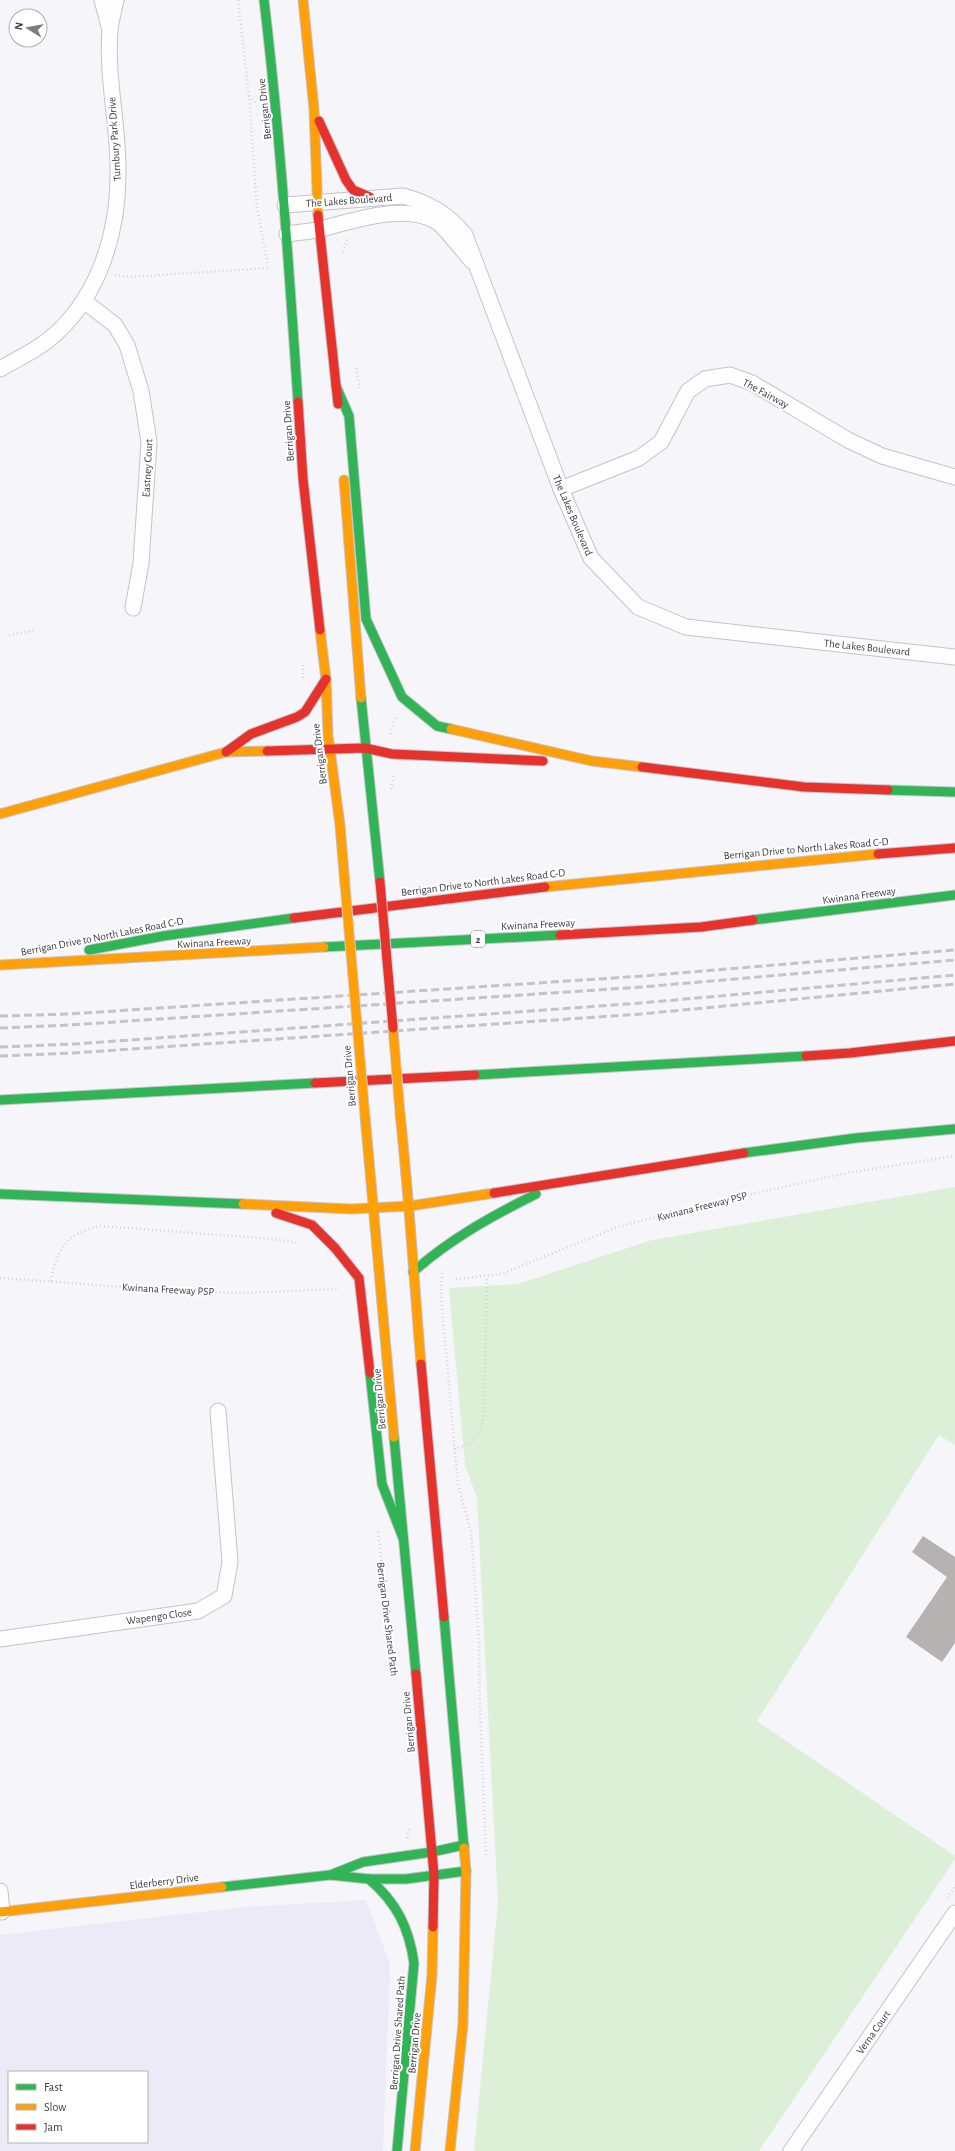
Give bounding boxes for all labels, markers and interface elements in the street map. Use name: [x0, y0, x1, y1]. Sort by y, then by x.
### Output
north arrow: [8, 8, 48, 48]
text: N: [13, 21, 25, 31]
street label: Berrigan Drive: [256, 78, 273, 140]
street label: Turnbury Park Drive: [106, 97, 123, 181]
street label: The Lakes Boulevard: [305, 192, 393, 209]
street label: The Fairway: [741, 377, 791, 410]
street label: Berrigan Drive: [281, 400, 296, 462]
street label: Eastney Court: [140, 438, 155, 498]
street label: The Lakes Boulevard: [551, 473, 595, 557]
street label: The Lakes Boulevard: [823, 638, 911, 658]
street label: Berrigan Drive: [310, 723, 329, 785]
street label: Berrigan Drive to North Lakes Road C-D: [723, 836, 889, 861]
street label: Berrigan Drive to North Lakes Road C-D: [400, 867, 566, 898]
street label: Kwinana Freeway: [822, 885, 897, 906]
street label: Berrigan Drive to North Lakes Road C-D: [20, 915, 184, 958]
street label: Kwinana Freeway: [501, 917, 576, 932]
road number: 2: [471, 931, 485, 947]
street label: Kwinana Freeway: [177, 935, 252, 950]
street label: Berrigan Drive: [341, 1045, 358, 1107]
street label: Kwinana Freeway PSP: [656, 1190, 749, 1223]
street label: Kwinana Freeway PSP: [122, 1282, 215, 1297]
street label: Berrigan Drive: [371, 1368, 388, 1430]
street label: Berrigan Drive Shared Path: [375, 1561, 400, 1677]
street label: Wapengo Close: [126, 1606, 193, 1627]
street label: Berrigan Drive: [400, 1691, 417, 1753]
street label: Elderberry Drive: [129, 1872, 199, 1891]
street label: Berrigan Drive Shared Path: [388, 1975, 407, 2091]
street label: Verna Court: [854, 2008, 893, 2056]
street label: Berrigan Drive: [406, 2012, 423, 2074]
legend: [8, 2071, 148, 2143]
text: Fast: [44, 2081, 63, 2093]
text: Slow: [44, 2101, 66, 2113]
text: Jam: [44, 2121, 63, 2133]

